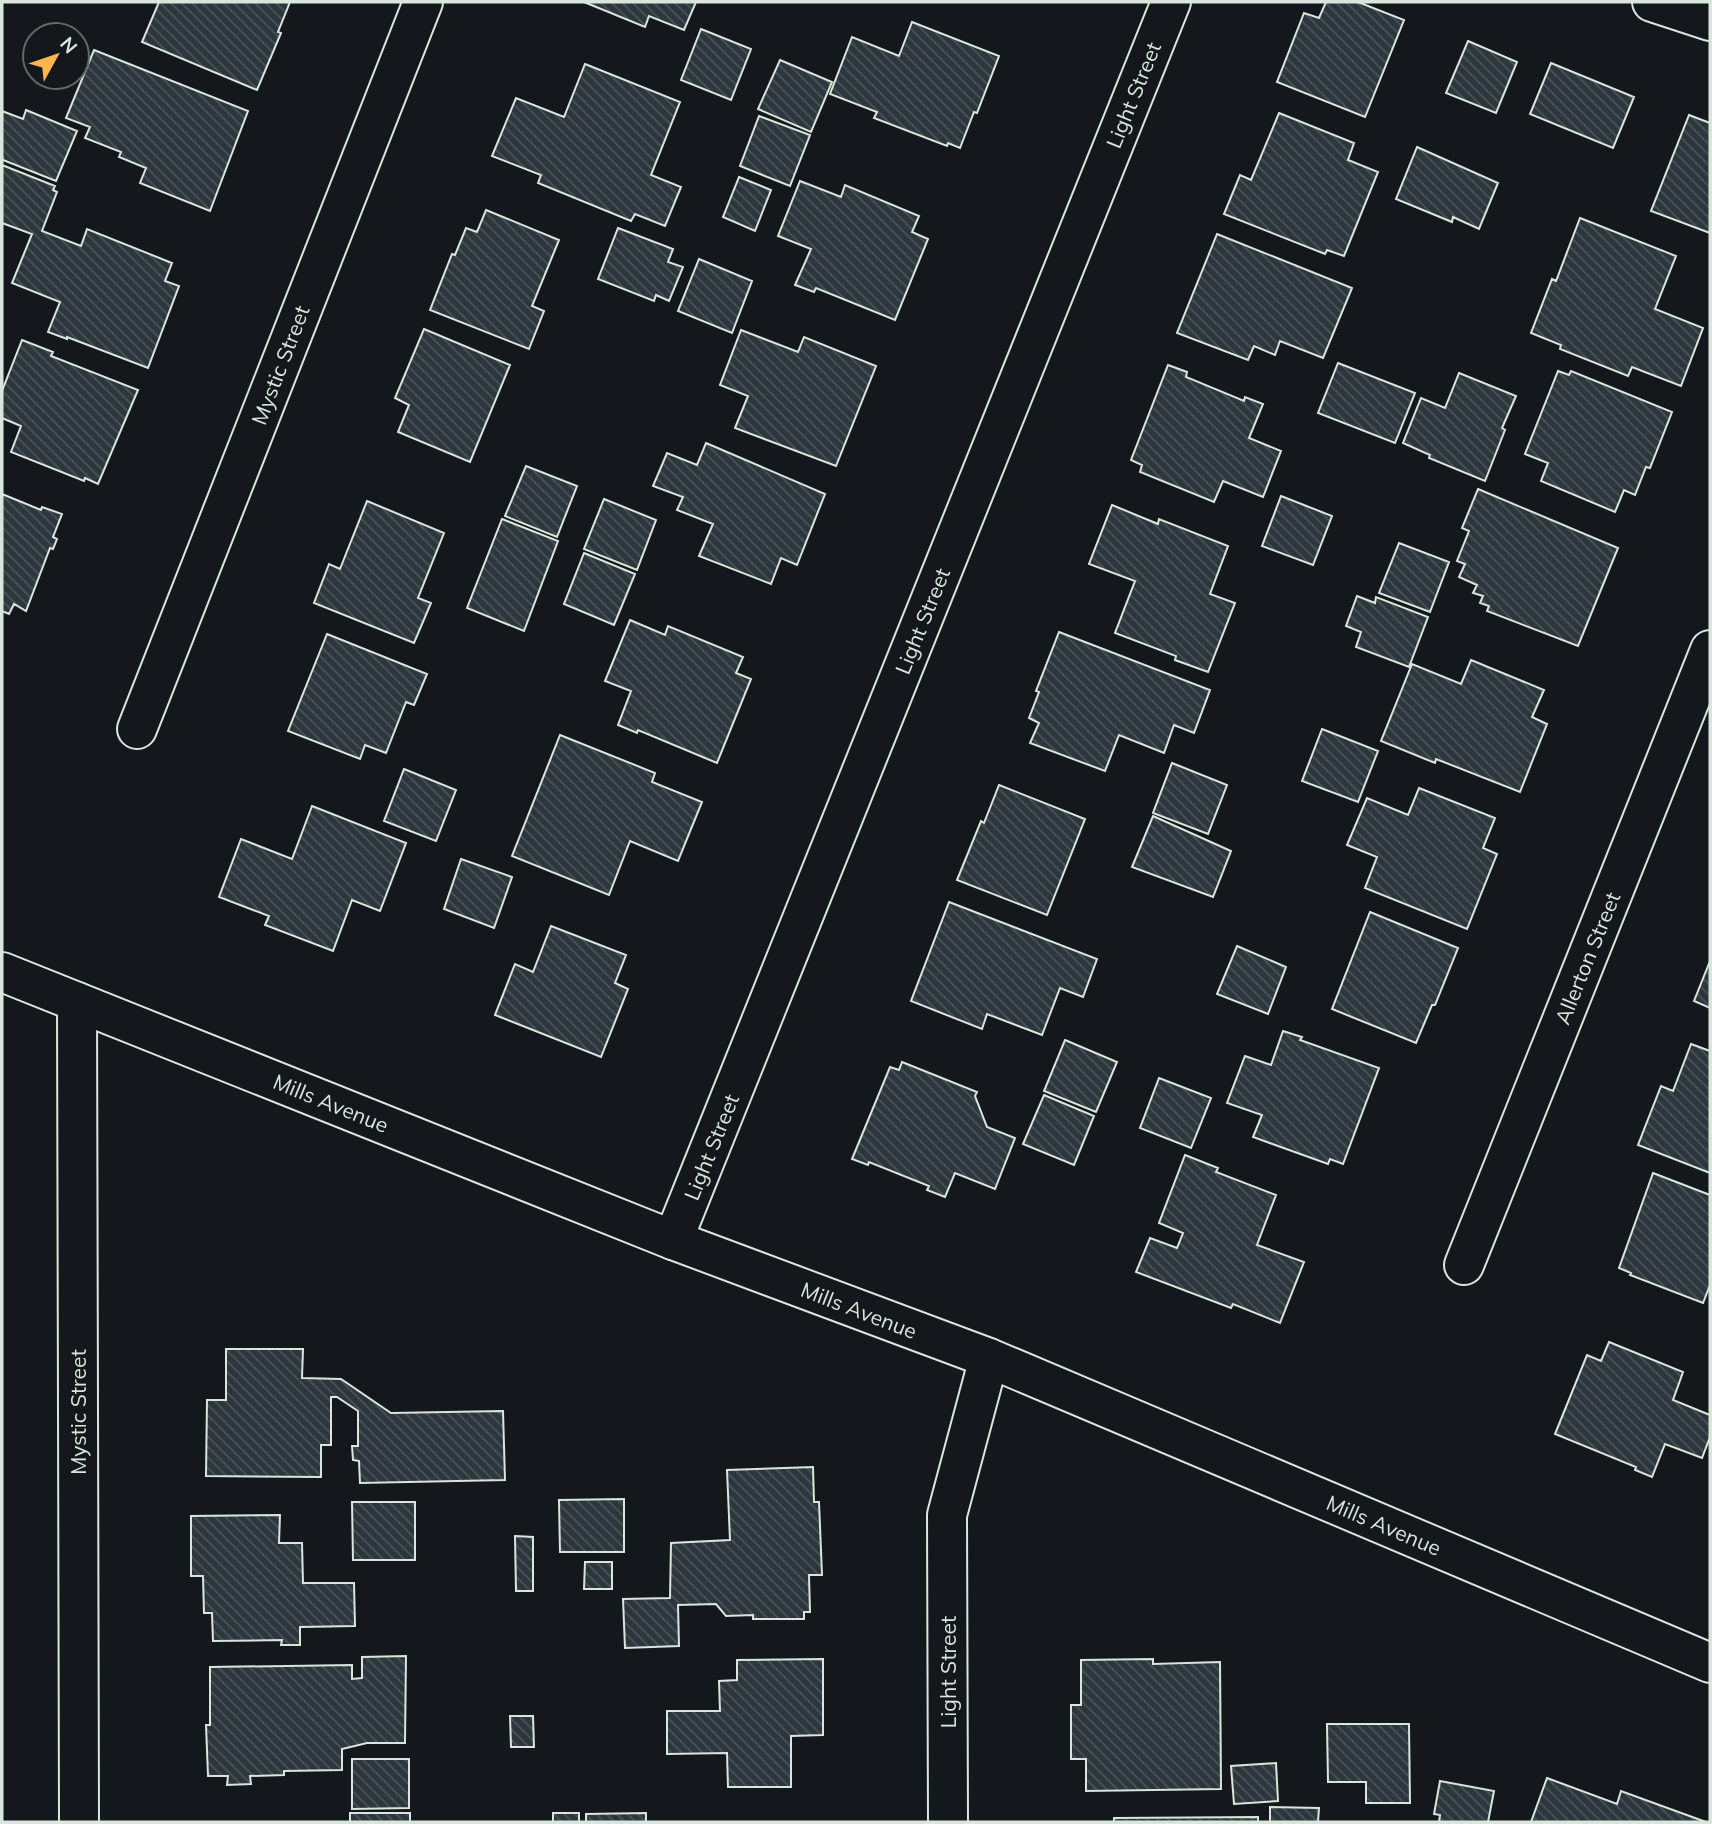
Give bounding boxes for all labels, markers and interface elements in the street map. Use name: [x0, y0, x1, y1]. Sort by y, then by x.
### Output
north arrow: [21, 21, 91, 91]
text: N: [55, 32, 83, 58]
street label: Light Street: [1100, 38, 1166, 152]
street label: Mystic Street: [245, 302, 315, 428]
street label: Light Street: [889, 564, 955, 678]
street label: Allerton Street: [1549, 888, 1625, 1028]
street label: Mills Avenue: [270, 1068, 392, 1138]
street label: Light Street: [678, 1090, 744, 1204]
street label: Mills Avenue: [797, 1276, 921, 1344]
street label: Mystic Street: [65, 1349, 91, 1475]
street label: Mills Avenue: [1323, 1489, 1445, 1561]
street label: Light Street: [935, 1616, 961, 1728]

